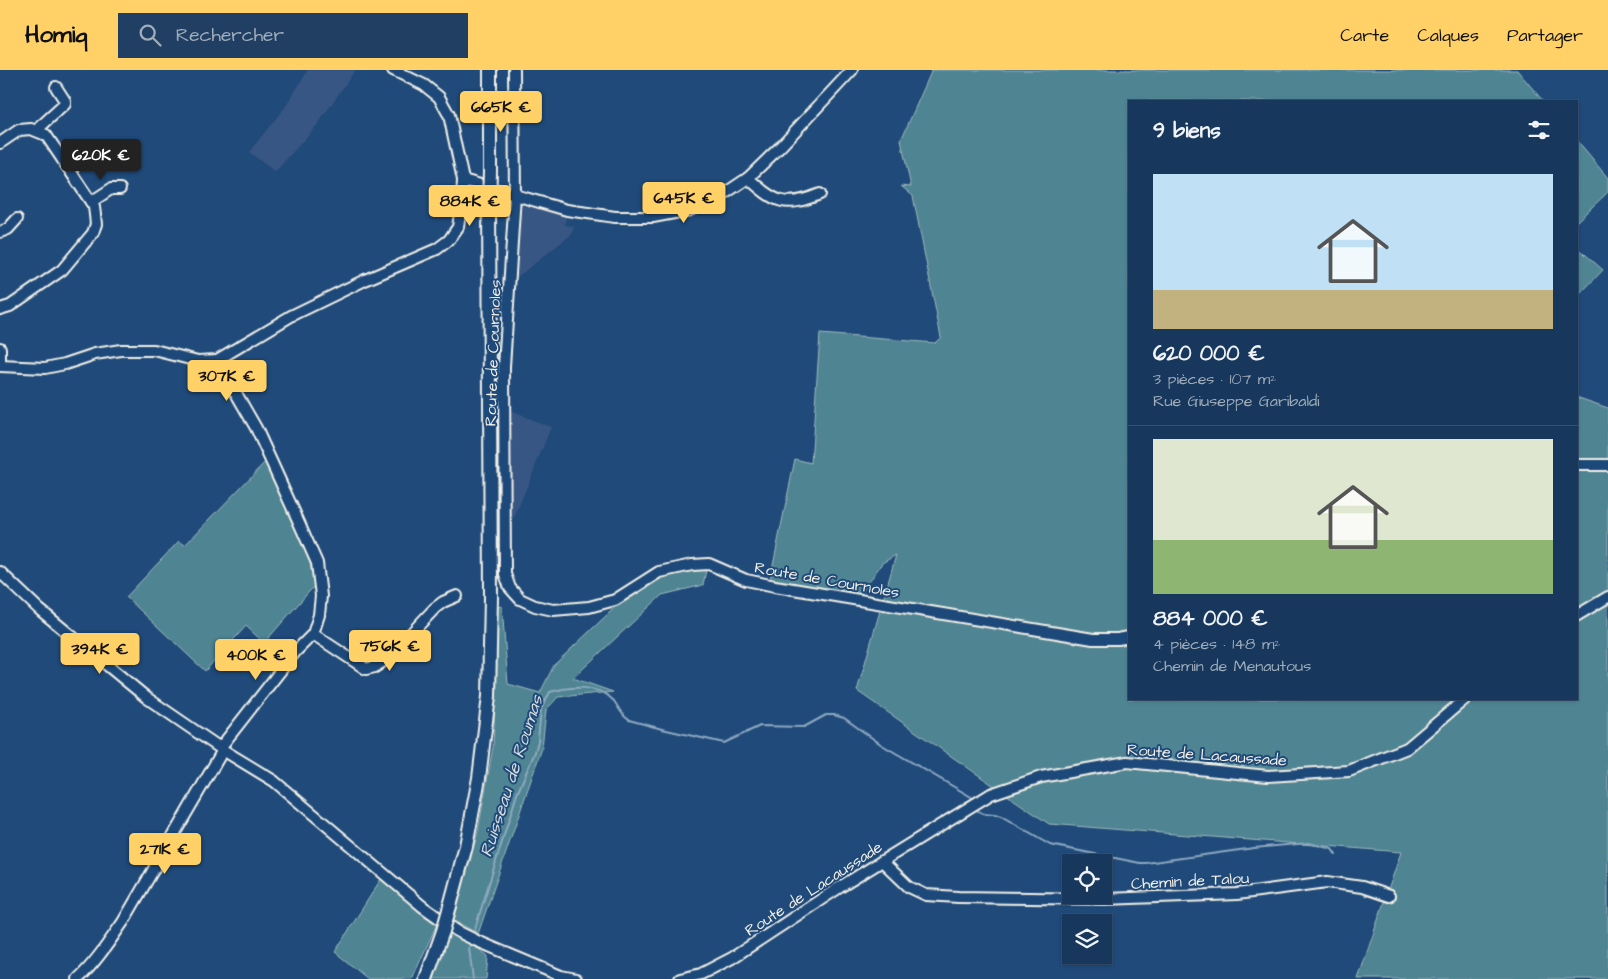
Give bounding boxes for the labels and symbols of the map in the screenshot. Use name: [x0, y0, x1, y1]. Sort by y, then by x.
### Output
pin: 665K €: [460, 90, 542, 133]
pin: 620K €: [60, 138, 142, 181]
pin: 645K €: [643, 182, 725, 224]
pin: 884K €: [429, 184, 511, 227]
street label: Route de Cournoles: [479, 279, 507, 427]
pin: 307K €: [186, 360, 268, 402]
street label: Route de Cournoles: [753, 556, 901, 604]
pin: 756K €: [349, 630, 431, 672]
pin: 394K €: [59, 632, 141, 675]
pin: 400K €: [215, 638, 297, 681]
water label: Ruisseau de Roumas: [474, 691, 550, 860]
street label: Route de Lacaussade: [1126, 738, 1288, 772]
pin: 271K €: [124, 832, 206, 875]
street label: Route de Lacaussade: [740, 836, 887, 942]
street label: Chemin de Talou: [1130, 867, 1250, 895]

